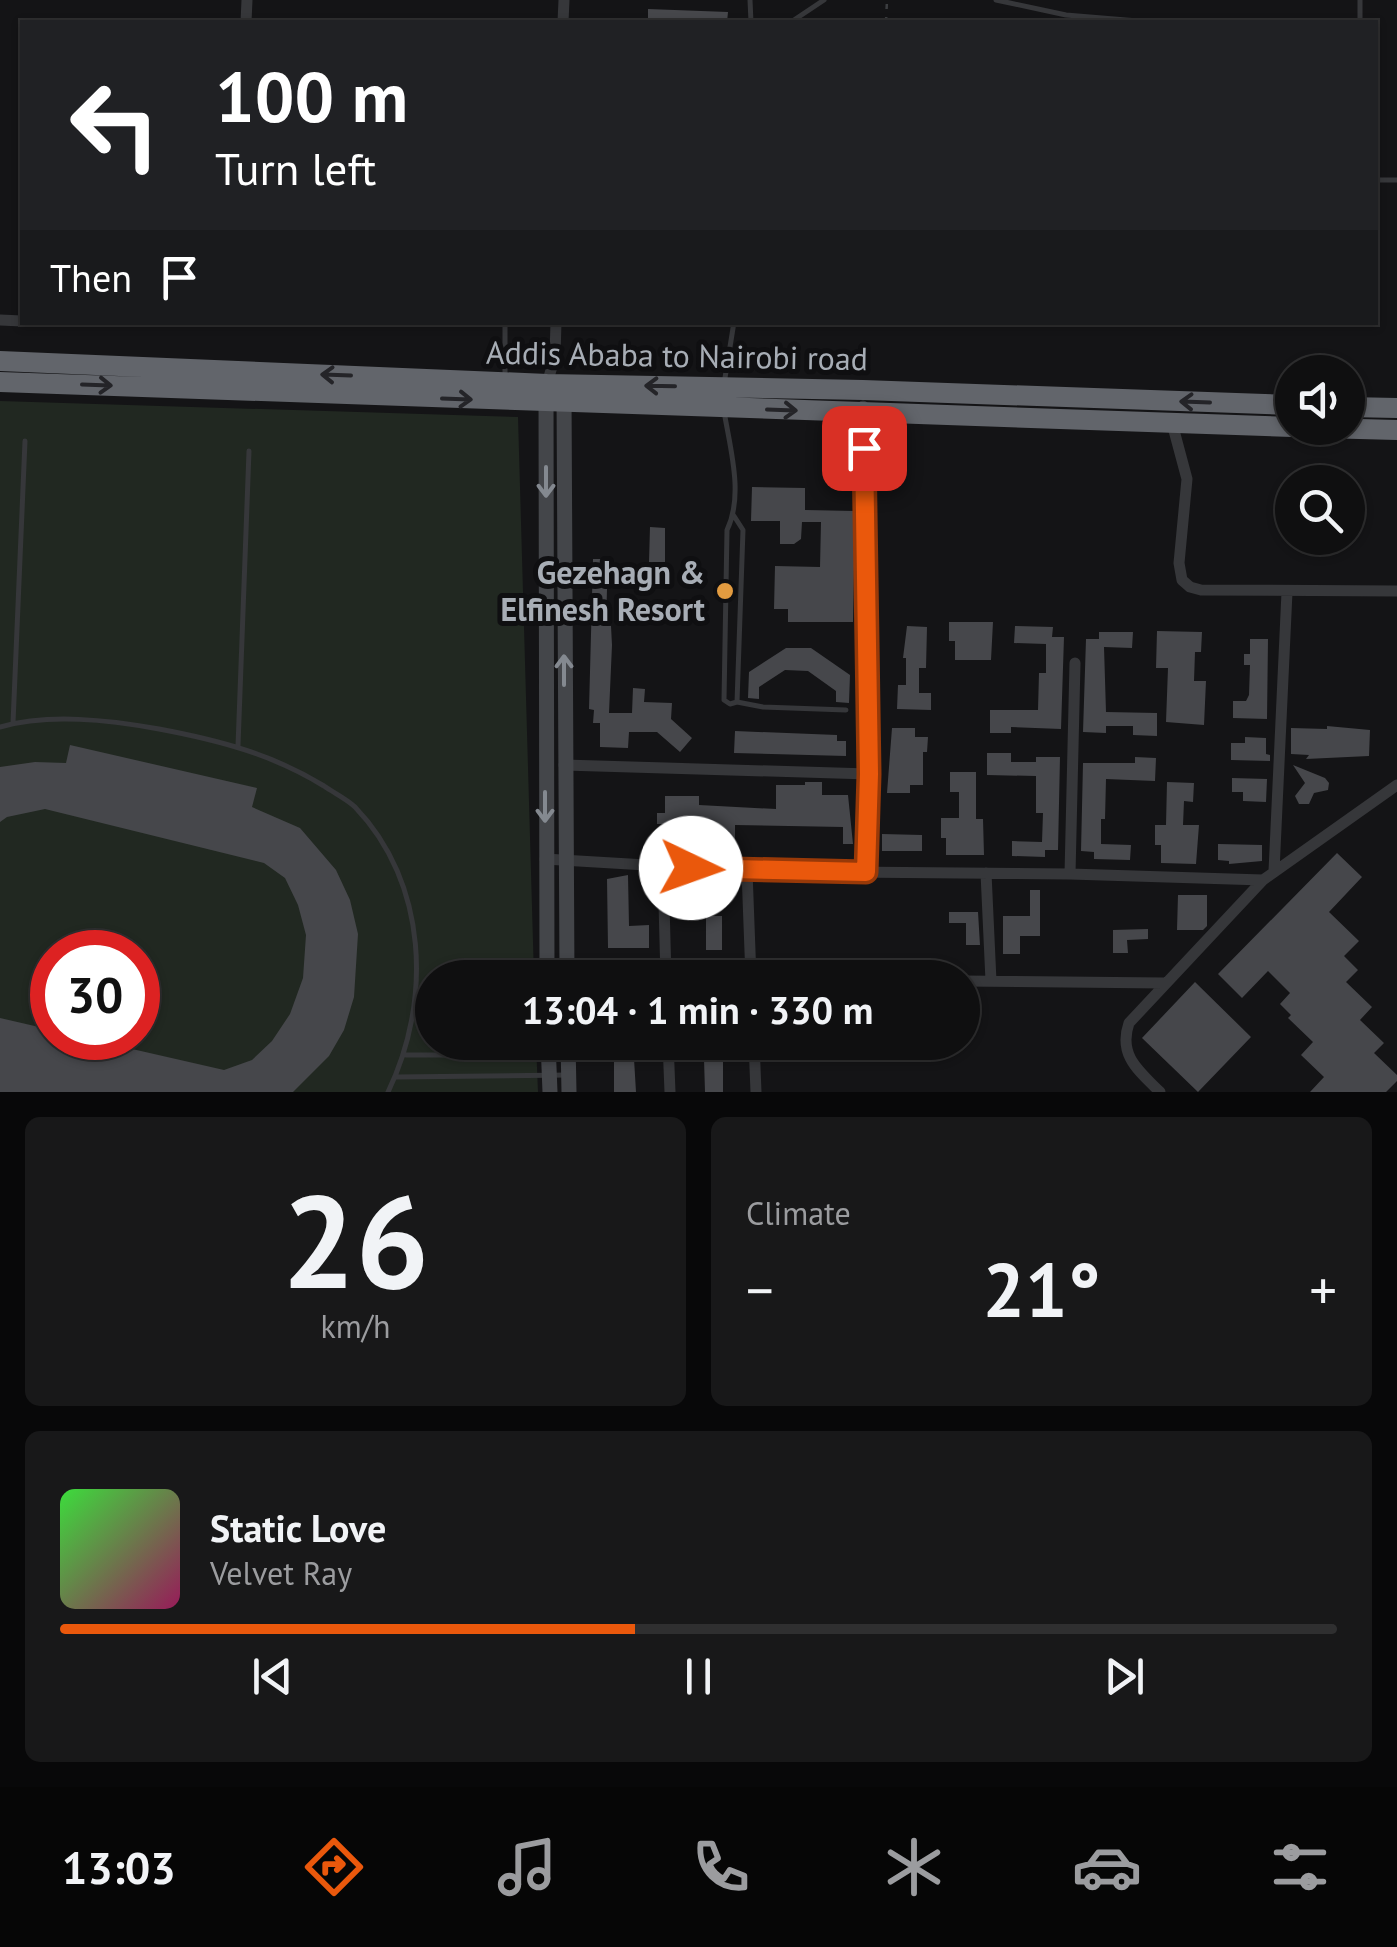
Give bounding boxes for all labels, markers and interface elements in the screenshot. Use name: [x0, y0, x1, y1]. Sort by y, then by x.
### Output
text: 100 m: [215, 51, 408, 141]
icon: left: [50, 60, 180, 190]
text: Turn left: [215, 139, 376, 197]
icon: arrive: [152, 250, 207, 305]
text: Then: [50, 253, 132, 302]
street label: Addis Ababa to Nairobi road: [486, 331, 868, 379]
map controls: [1275, 355, 1365, 555]
button: sound: [1275, 355, 1365, 445]
one-way arrow: [320, 365, 352, 384]
one-way arrow: [81, 376, 113, 395]
one-way arrow: [645, 376, 678, 396]
one-way arrow: [441, 390, 473, 409]
one-way arrow: [1180, 392, 1212, 411]
one-way arrow: [765, 401, 798, 420]
pin: [822, 406, 907, 491]
icon: arrive: [837, 421, 892, 476]
one-way arrow: [536, 464, 556, 497]
button: search: [1275, 465, 1365, 555]
place label: Gezehagn & Elfinesh Resort: [500, 551, 706, 630]
marker: Gezehagn & Elfinesh Resort: [714, 580, 736, 602]
one-way arrow: [554, 655, 574, 688]
one-way arrow: [536, 790, 554, 822]
position arrow: [639, 816, 743, 920]
speed limit sign: 30: [30, 930, 160, 1060]
text: 13:04 · 1 min · 330 m: [522, 985, 873, 1034]
text: 26: [282, 1156, 429, 1324]
text: Climate: [746, 1192, 851, 1234]
text: 21°: [983, 1241, 1100, 1338]
text: −: [746, 1254, 774, 1325]
text: +: [1309, 1254, 1337, 1325]
text: km/h: [320, 1305, 391, 1347]
text: Static Love: [210, 1503, 386, 1552]
text: Velvet Ray: [210, 1552, 352, 1594]
icon: previous: [245, 1649, 300, 1704]
icon: pause: [671, 1649, 726, 1704]
icon: next: [1097, 1649, 1152, 1704]
icon: directions: [299, 1832, 369, 1902]
icon: music: [492, 1832, 562, 1902]
icon: phone: [686, 1832, 756, 1902]
icon: climate: [879, 1832, 949, 1902]
icon: car: [1072, 1832, 1142, 1902]
icon: filters: [1265, 1832, 1335, 1902]
text: 13:03: [62, 1838, 176, 1896]

